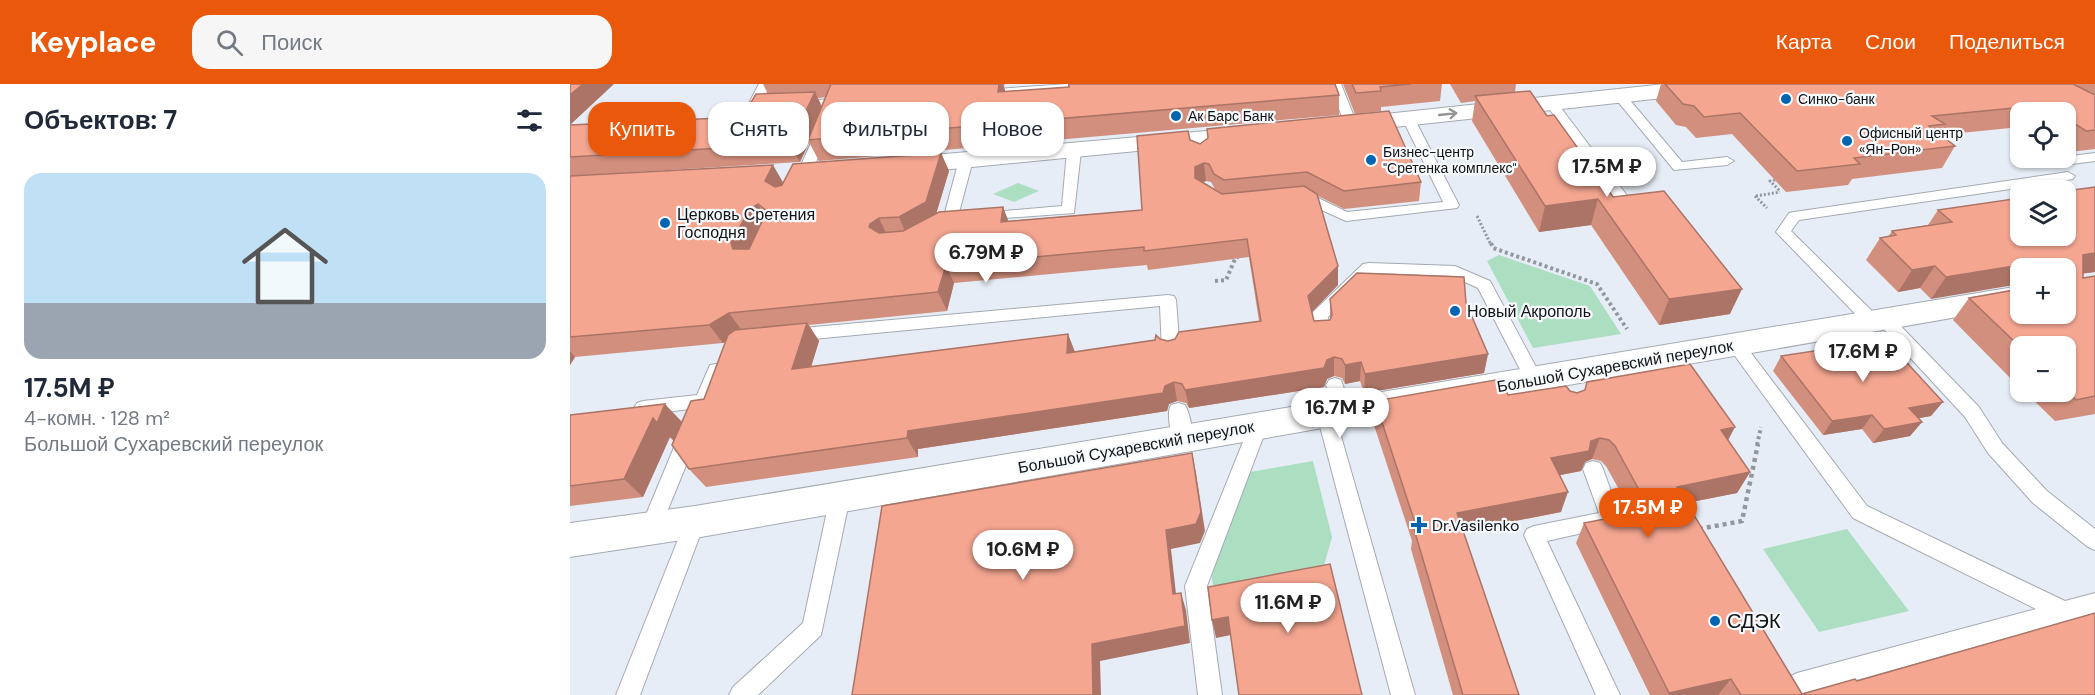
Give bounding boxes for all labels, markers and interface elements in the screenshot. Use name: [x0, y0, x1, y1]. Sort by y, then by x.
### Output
search box: [192, 15, 612, 69]
text: Keyplace: [30, 24, 156, 61]
icon: search: [213, 26, 246, 59]
text: Поиск: [261, 28, 322, 57]
text: Карта: [1776, 28, 1832, 56]
text: Слои: [1865, 28, 1916, 56]
text: Поделиться: [1949, 28, 2065, 56]
place label: Синко-банк: [1798, 90, 1876, 108]
marker: Синко-банк: [1779, 92, 1793, 106]
chip: Купить: [588, 102, 696, 156]
chip: Снять: [708, 102, 809, 156]
chip: Фильтры: [821, 102, 949, 156]
chip: Новое: [961, 102, 1064, 156]
map controls: [2010, 102, 2076, 402]
button: locate: [2010, 102, 2076, 168]
text: Объектов: 7: [24, 103, 177, 137]
icon: filters: [513, 104, 546, 137]
place label: Ак Барс Банк: [1188, 107, 1274, 125]
one-way arrow: [1438, 108, 1458, 119]
marker: Ак Барс Банк: [1169, 109, 1183, 123]
place label: Офисный центр «Ян-Рон»: [1859, 124, 1963, 158]
marker: Офисный центр «Ян-Рон»: [1840, 134, 1854, 148]
place label: Бизнес-центр "Сретенка комплекс": [1383, 143, 1517, 177]
pin: 17.5M ₽: [1552, 147, 1662, 198]
marker: Бизнес-центр "Сретенка комплекс": [1364, 153, 1378, 167]
text: 17.5M ₽: [1572, 153, 1642, 179]
button: layers: [2010, 180, 2076, 246]
place label: Церковь Сретения Господня: [677, 204, 815, 243]
icon: home: [231, 212, 339, 320]
marker: Церковь Сретения Господня: [658, 216, 672, 230]
pin: 6.79M ₽: [931, 233, 1041, 284]
text: 6.79M ₽: [948, 239, 1024, 265]
button: +: [2010, 258, 2076, 324]
place label: Новый Акрополь: [1467, 301, 1591, 322]
marker: Новый Акрополь: [1448, 304, 1462, 318]
pin: 17.6M ₽: [1808, 332, 1918, 383]
street label: Большой Сухаревский переулок: [1495, 335, 1736, 397]
button: −: [2010, 336, 2076, 402]
text: 17.6M ₽: [1828, 338, 1898, 364]
text: 17.5M ₽: [24, 371, 115, 405]
pin: 16.7M ₽: [1285, 388, 1395, 439]
text: 16.7M ₽: [1305, 394, 1375, 420]
text: 4-комн. · 128 m²: [24, 405, 170, 431]
street label: Большой Сухаревский переулок: [1016, 416, 1257, 478]
text: Большой Сухаревский переулок: [24, 431, 323, 457]
pin: 17.5M ₽: [1593, 488, 1703, 539]
text: 17.5M ₽: [1613, 494, 1683, 520]
place label: Dr.Vasilenko: [1432, 515, 1519, 536]
marker: Dr.Vasilenko: [1410, 516, 1428, 534]
pin: 10.6M ₽: [968, 530, 1078, 581]
text: 10.6M ₽: [986, 536, 1060, 562]
pin: 11.6M ₽: [1233, 583, 1343, 634]
text: 11.6M ₽: [1254, 589, 1322, 615]
place label: СДЭК: [1727, 608, 1781, 634]
marker: СДЭК: [1708, 614, 1722, 628]

